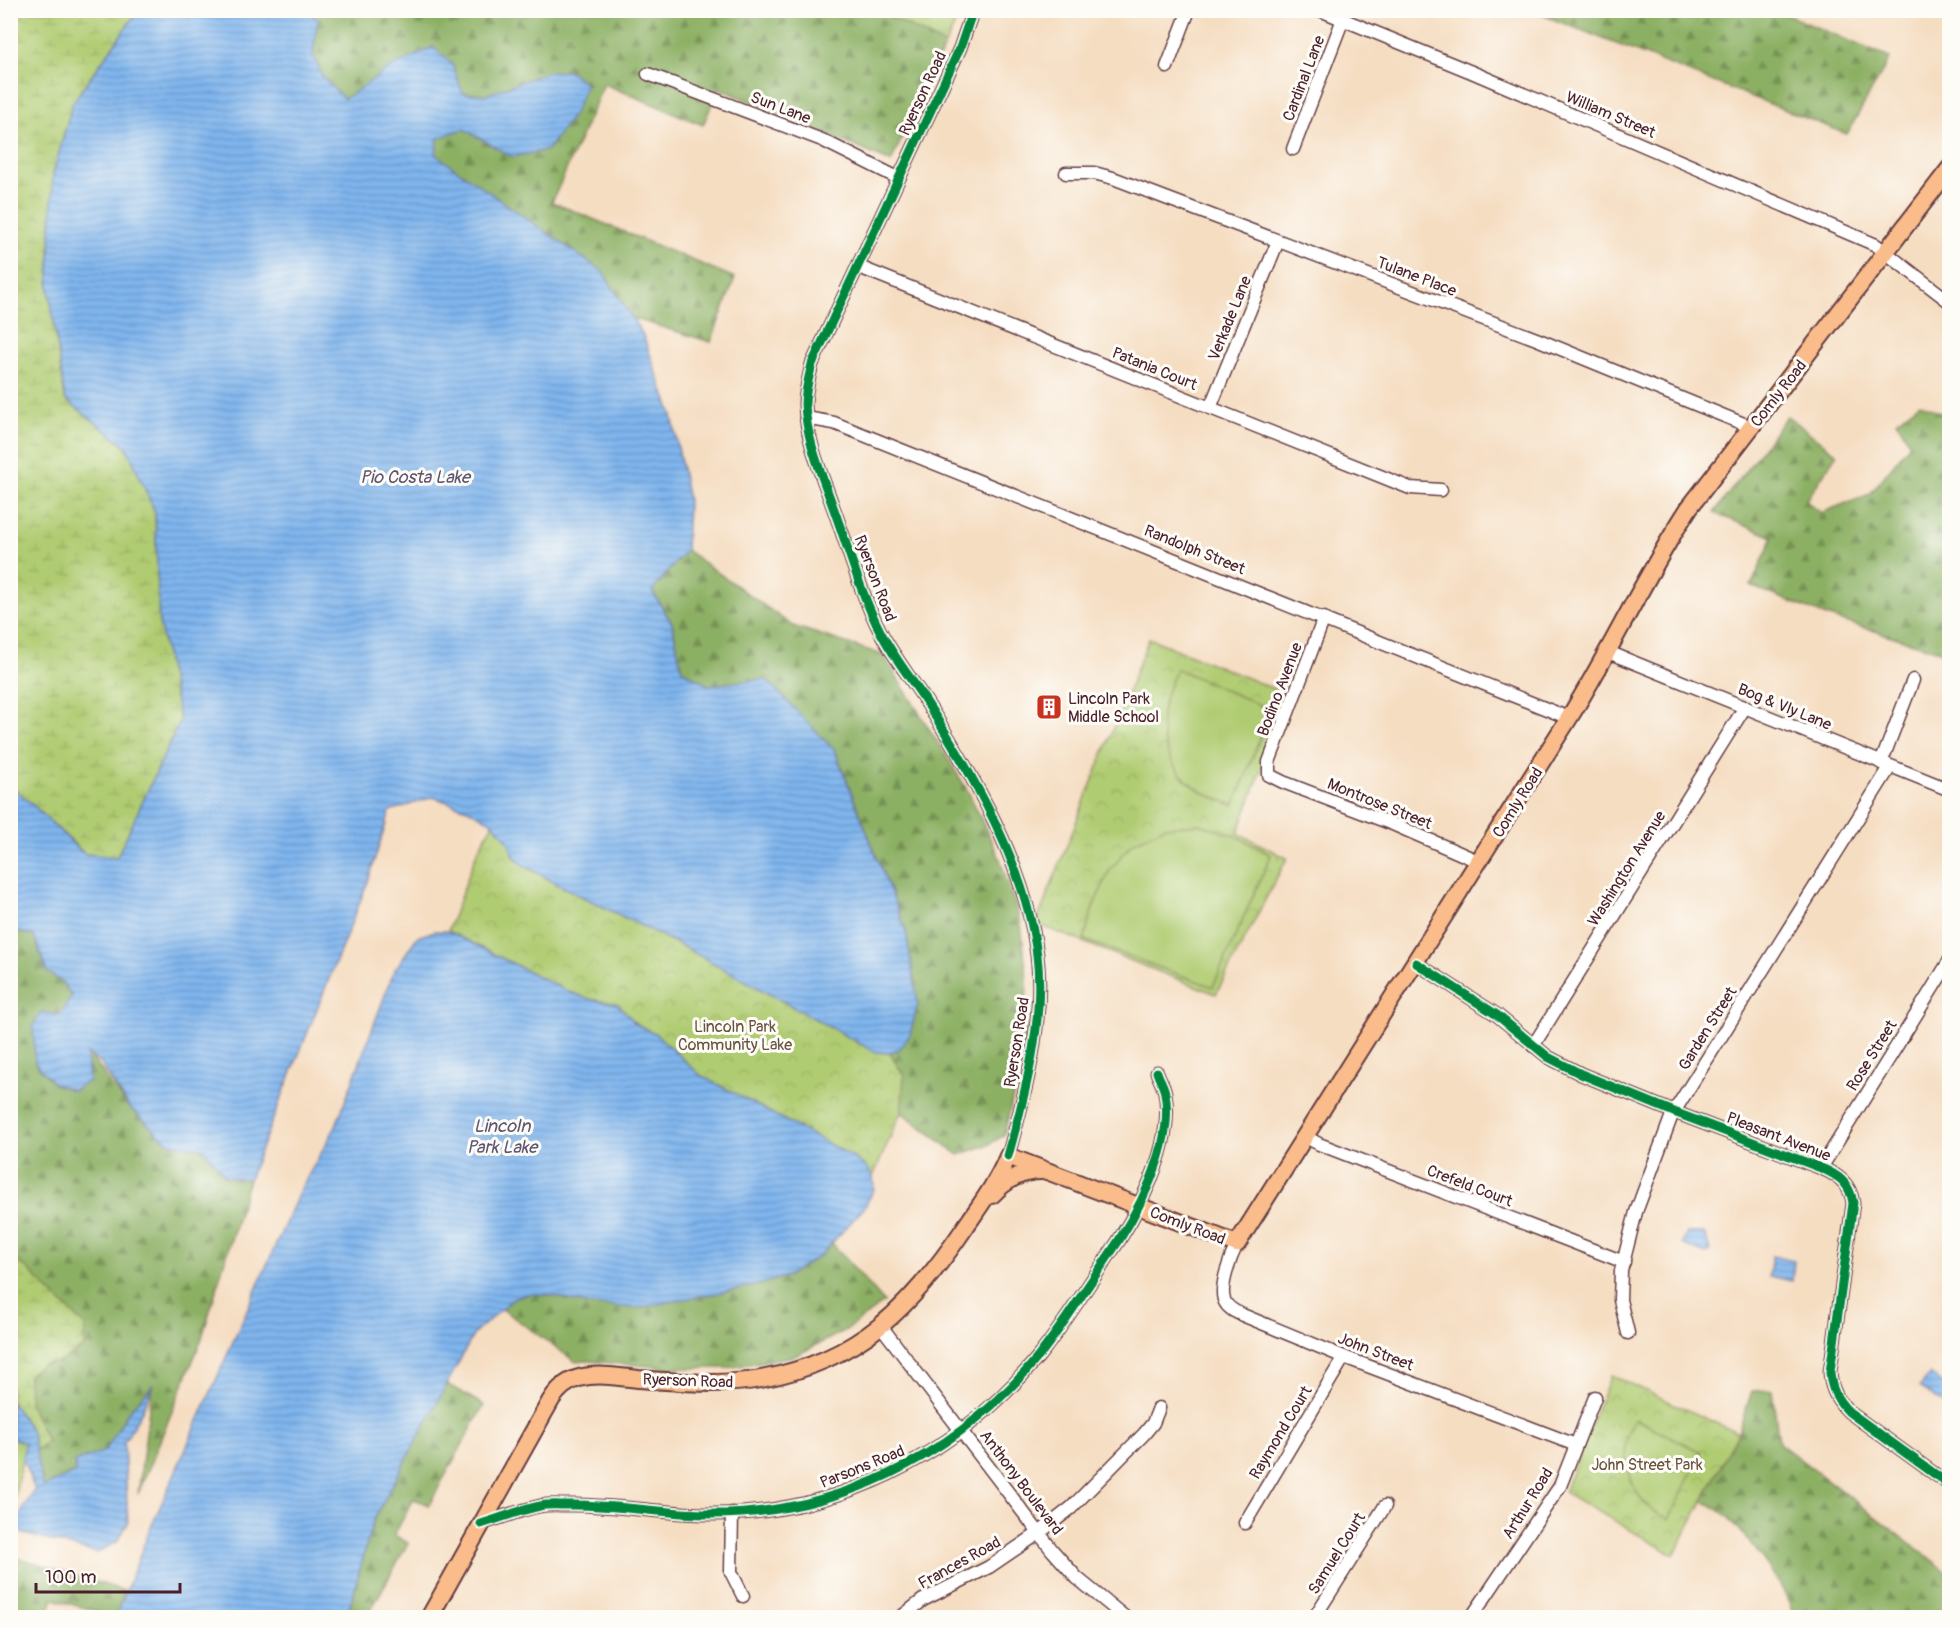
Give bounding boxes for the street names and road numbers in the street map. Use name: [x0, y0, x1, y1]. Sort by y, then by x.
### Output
street label: Cardinal Lane: [1278, 33, 1329, 124]
street label: Ryerson Road: [895, 48, 951, 139]
street label: Sun Lane: [748, 87, 814, 129]
street label: William Street: [1563, 87, 1659, 143]
street label: Tulane Place: [1374, 253, 1459, 301]
street label: Verkade Lane: [1204, 273, 1256, 364]
street label: Patania Court: [1109, 343, 1201, 395]
street label: Comly Road: [1746, 356, 1811, 431]
street label: Randolph Street: [1141, 521, 1249, 579]
street label: Ryerson Road: [849, 532, 901, 624]
street label: Bodino Avenue: [1253, 640, 1307, 739]
street label: Bog & Vly Lane: [1735, 679, 1835, 735]
street label: Comly Road: [1488, 764, 1547, 842]
street label: Montrose Street: [1324, 774, 1435, 834]
street label: Washington Avenue: [1583, 807, 1670, 930]
street label: Garden Street: [1674, 983, 1742, 1074]
street label: Ryerson Road: [1000, 996, 1034, 1089]
street label: Rose Street: [1842, 1016, 1902, 1095]
street label: Pleasant Avenue: [1724, 1108, 1834, 1166]
street label: Crefeld Court: [1424, 1160, 1516, 1212]
street label: Comly Road: [1147, 1202, 1228, 1250]
street label: John Street: [1335, 1328, 1417, 1376]
street label: Ryerson Road: [642, 1369, 734, 1393]
street label: Raymond Court: [1245, 1382, 1317, 1483]
street label: Anthony Boulevard: [975, 1426, 1067, 1539]
street label: Parsons Road: [817, 1441, 908, 1493]
street label: Arthur Road: [1498, 1464, 1558, 1543]
street label: Samuel Court: [1304, 1508, 1370, 1598]
street label: Frances Road: [915, 1532, 1004, 1594]

